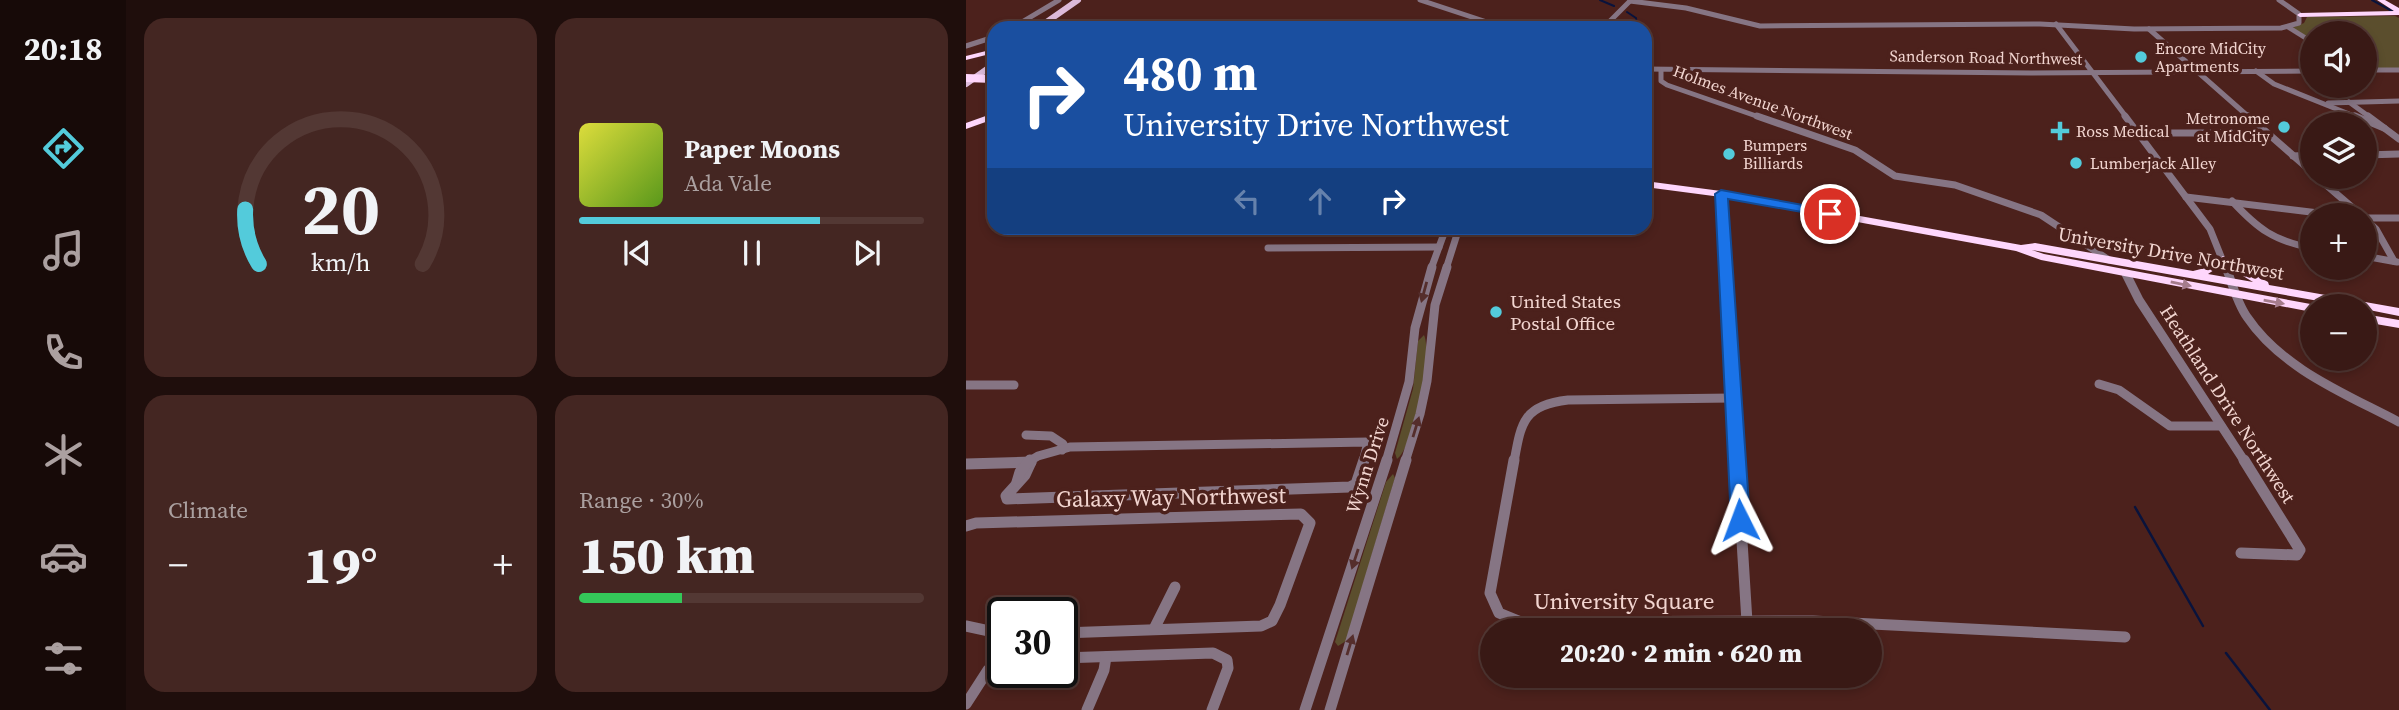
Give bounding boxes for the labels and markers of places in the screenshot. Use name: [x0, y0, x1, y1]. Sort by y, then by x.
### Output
place label: Encore MidCity Apartments: [2155, 37, 2267, 77]
marker: Encore MidCity Apartments: [2133, 49, 2149, 65]
place label: Metronome at MidCity: [2186, 107, 2271, 147]
marker: Metronome at MidCity: [2276, 119, 2292, 135]
place label: Ross Medical: [2076, 120, 2170, 142]
marker: Ross Medical: [2050, 121, 2070, 141]
place label: Bumpers Billiards: [1743, 134, 1807, 174]
marker: Bumpers Billiards: [1721, 146, 1737, 162]
place label: Lumberjack Alley: [2090, 152, 2217, 174]
marker: Lumberjack Alley: [2068, 155, 2084, 171]
pin: [1800, 184, 1860, 244]
place label: United States Postal Office: [1510, 288, 1621, 336]
marker: United States Postal Office: [1488, 304, 1504, 320]

